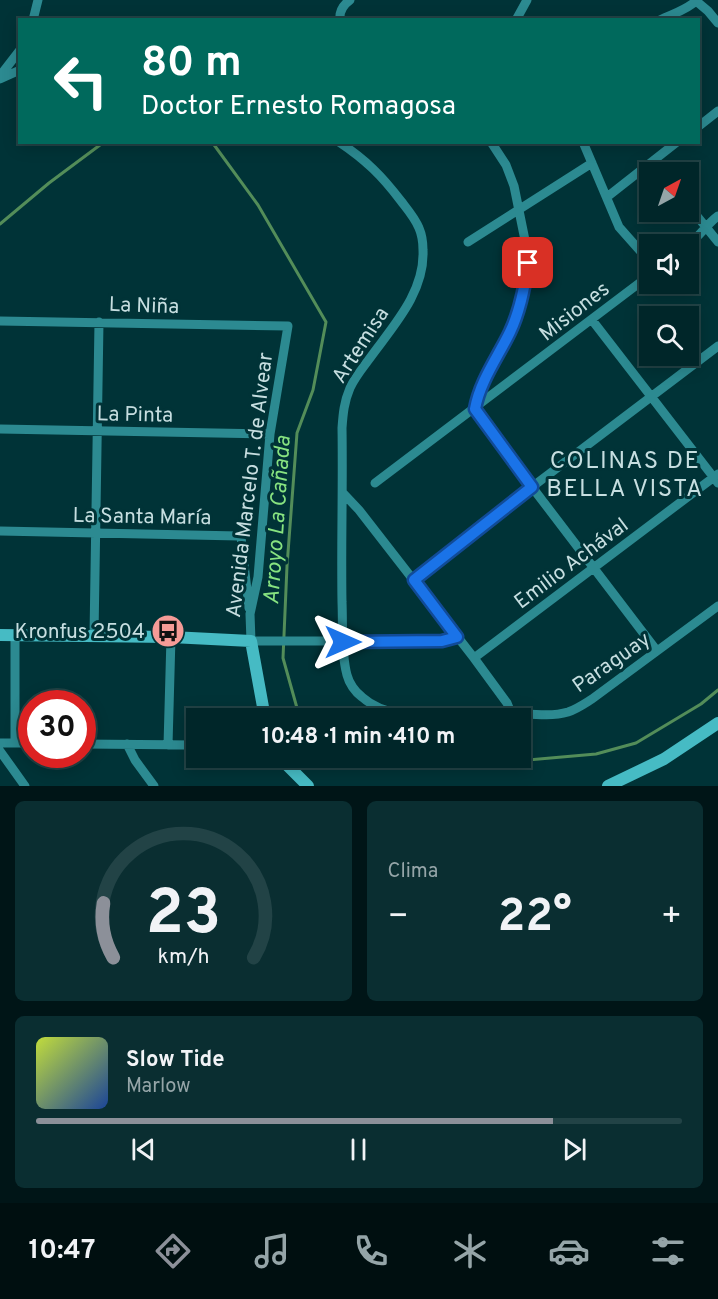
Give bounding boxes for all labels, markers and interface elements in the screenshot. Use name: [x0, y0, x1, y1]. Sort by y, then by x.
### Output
text: 80 m: [141, 38, 242, 91]
icon: left: [42, 42, 120, 120]
text: Doctor Ernesto Romagosa: [141, 90, 456, 124]
north arrow: [639, 162, 699, 222]
map controls: [639, 162, 699, 366]
button: sound: [639, 234, 699, 294]
pin: [502, 237, 553, 288]
icon: arrive: [511, 246, 544, 279]
street label: Misiones: [534, 276, 616, 348]
street label: La Niña: [108, 292, 180, 321]
street label: Artemisa: [327, 302, 396, 389]
button: search: [639, 306, 699, 366]
street label: Avenida Marcelo T. de Alvear: [221, 351, 280, 619]
street label: La Pinta: [96, 401, 173, 430]
water label: Arroyo La Cañada: [259, 434, 298, 605]
district label: COLINAS DE BELLA VISTA: [546, 447, 704, 505]
street label: La Santa María: [72, 503, 212, 532]
street label: Emilio Achával: [509, 512, 634, 616]
position arrow: [311, 610, 375, 674]
bus stop icon: Kronfus 2504: [150, 613, 186, 649]
place label: Kronfus 2504: [15, 619, 145, 646]
street label: Paraguay: [568, 627, 656, 700]
speed limit sign: 30: [18, 690, 96, 768]
text: 10:48 · 1 min · 410 m: [262, 724, 455, 751]
text: Clima: [388, 859, 438, 885]
text: 23: [145, 877, 221, 956]
text: 22°: [498, 890, 572, 947]
text: −: [388, 897, 409, 939]
text: +: [661, 897, 682, 939]
text: km/h: [157, 944, 209, 971]
text: Slow Tide: [126, 1047, 225, 1074]
text: Marlow: [126, 1074, 190, 1100]
icon: previous: [127, 1133, 160, 1166]
icon: pause: [342, 1133, 375, 1166]
icon: next: [558, 1133, 591, 1166]
icon: directions: [152, 1230, 194, 1272]
icon: music: [251, 1230, 293, 1272]
icon: phone: [350, 1230, 392, 1272]
icon: climate: [449, 1230, 491, 1272]
icon: car: [548, 1230, 590, 1272]
icon: filters: [647, 1230, 689, 1272]
text: 10:47: [29, 1234, 95, 1268]

